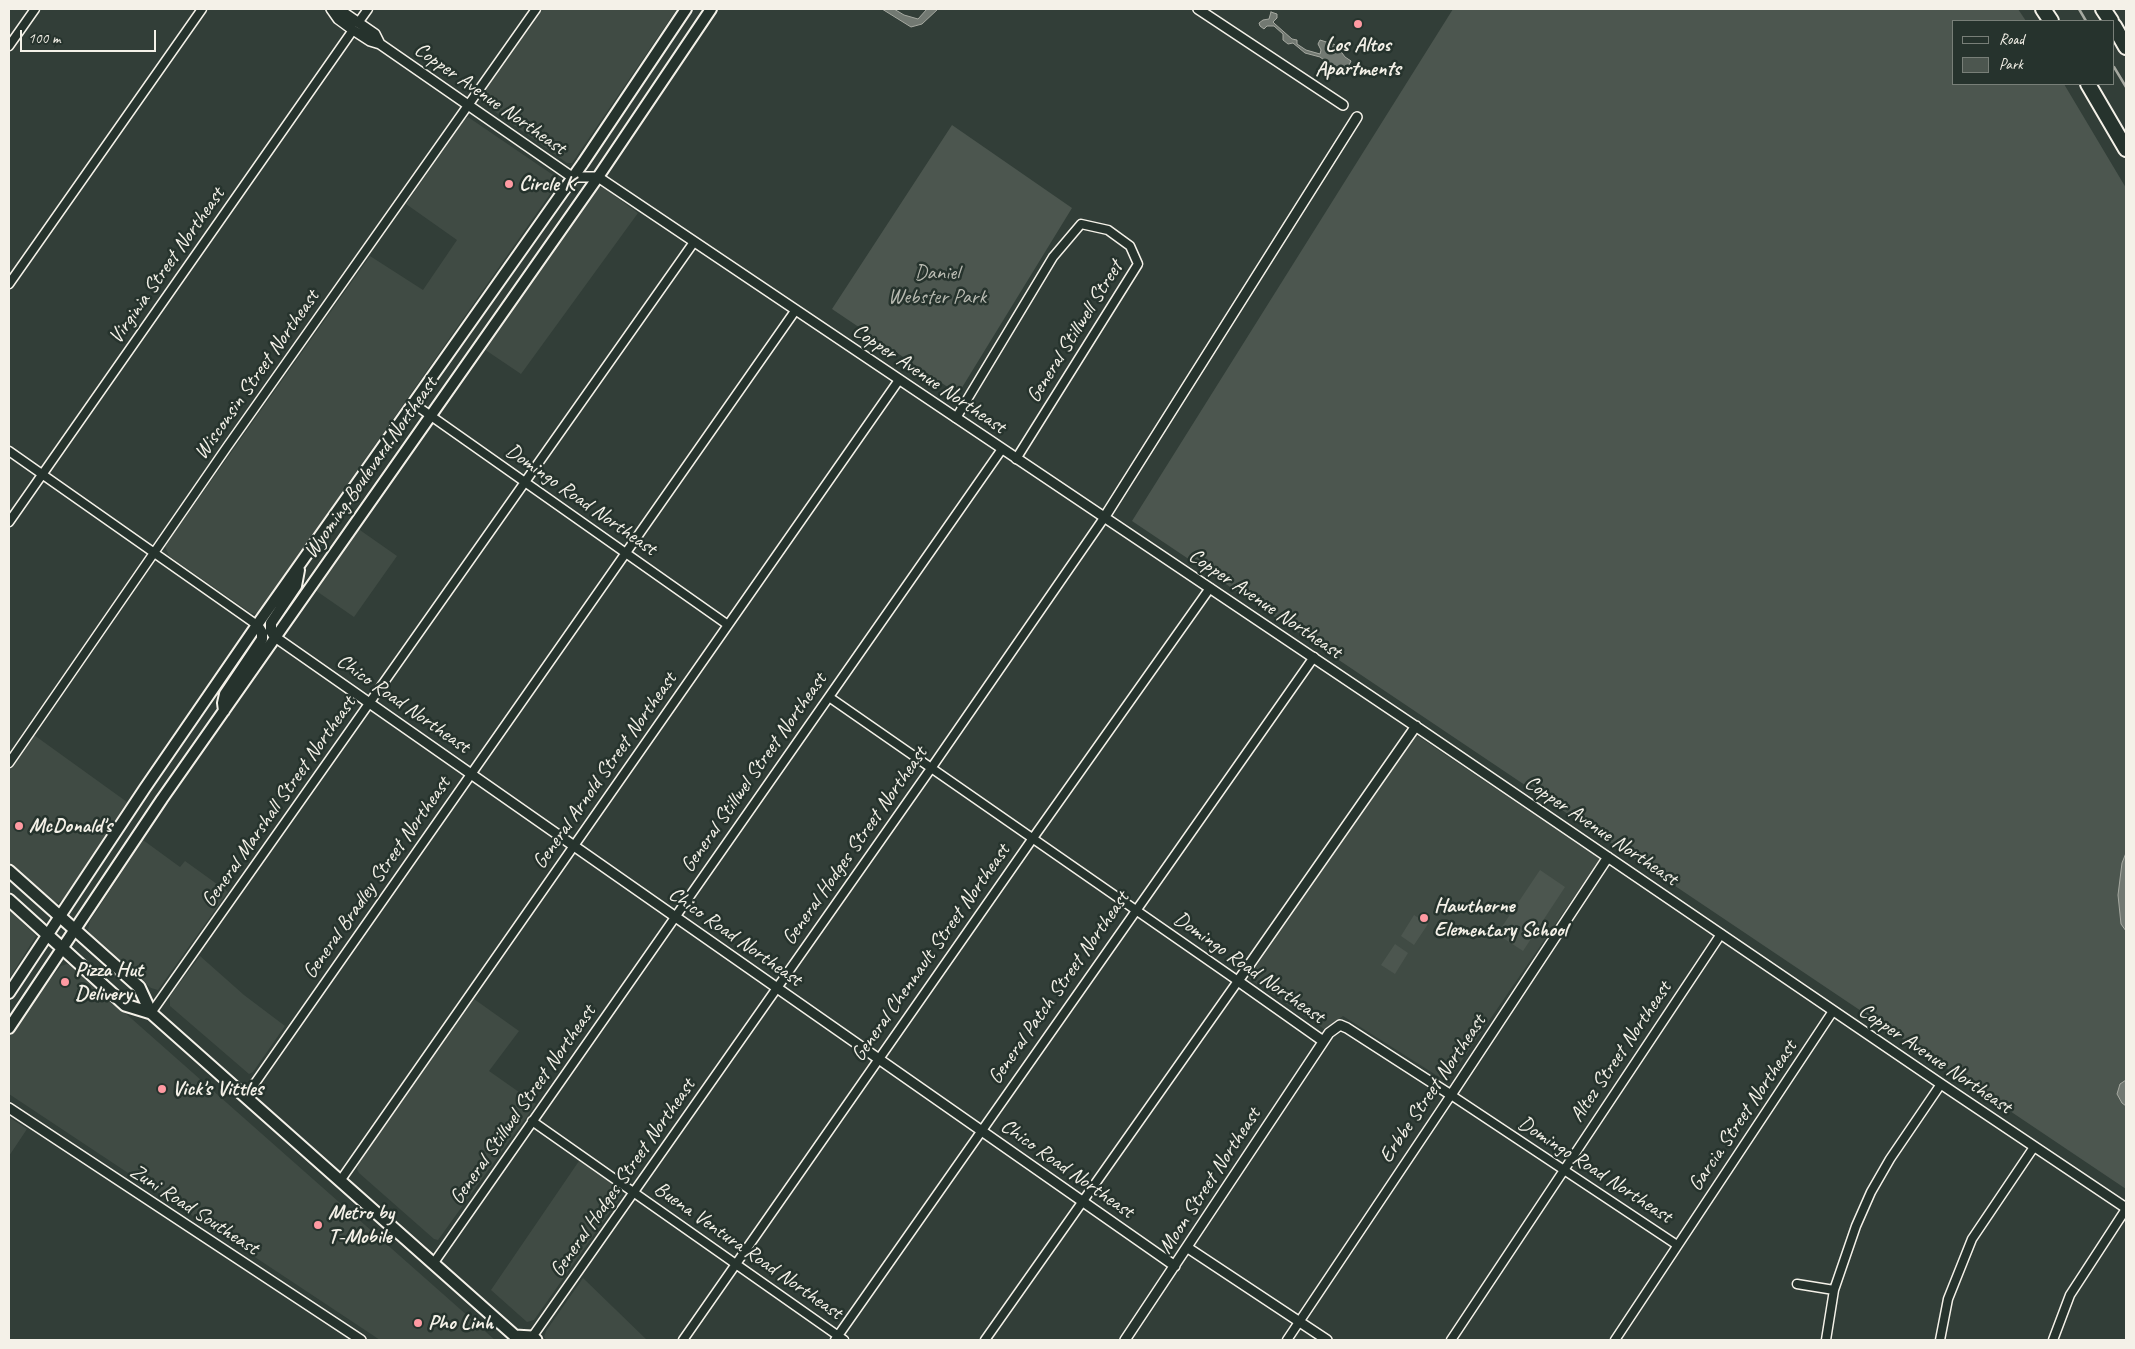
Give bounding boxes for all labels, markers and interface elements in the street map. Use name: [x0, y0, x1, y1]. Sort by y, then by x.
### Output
marker: Los Altos Apartments: [1352, 18, 1364, 30]
scale bar: [22, 20, 159, 52]
legend: [1952, 20, 2115, 85]
text: 100 m: [28, 29, 60, 48]
text: Road: [1999, 30, 2024, 49]
place label: Los Altos Apartments: [1315, 32, 1401, 82]
street label: Copper Avenue Northeast: [409, 37, 571, 161]
text: Park: [1999, 55, 2023, 74]
place label: Circle K: [519, 171, 575, 197]
marker: Circle K: [503, 178, 515, 190]
street label: Virginia Street Northeast: [104, 183, 230, 349]
street label: General Stillwell Street: [1021, 256, 1129, 408]
park label: Daniel Webster Park: [888, 260, 986, 310]
street label: Wisconsin Street Northeast: [189, 285, 325, 465]
street label: Copper Avenue Northeast: [848, 318, 1010, 440]
street label: Wyoming Boulevard Northeast: [299, 372, 443, 564]
street label: Domingo Road Northeast: [501, 438, 661, 562]
street label: Copper Avenue Northeast: [1184, 543, 1346, 665]
street label: Chico Road Northeast: [331, 649, 475, 759]
street label: General Arnold Street Northeast: [528, 668, 682, 874]
street label: General Stillwel Street Northeast: [676, 668, 832, 878]
street label: General Marshall Street Northeast: [196, 692, 362, 912]
street label: General Hodges Street Northeast: [777, 742, 933, 950]
street label: Copper Avenue Northeast: [1520, 770, 1682, 892]
street label: General Bradley Street Northeast: [298, 772, 456, 984]
place label: McDonald's: [29, 813, 112, 839]
marker: McDonald's: [13, 820, 25, 832]
street label: General Chennault Street Northeast: [846, 839, 1016, 1067]
street label: Chico Road Northeast: [663, 882, 807, 992]
street label: General Patch Street Northeast: [983, 887, 1135, 1089]
place label: Hawthorne Elementary School: [1434, 893, 1567, 943]
street label: Domingo Road Northeast: [1169, 906, 1329, 1030]
marker: Hawthorne Elementary School: [1418, 912, 1430, 924]
place label: Pizza Hut Delivery: [75, 957, 143, 1007]
marker: Pizza Hut Delivery: [59, 976, 71, 988]
street label: Altez Street Northeast: [1565, 977, 1677, 1127]
street label: Copper Avenue Northeast: [1854, 998, 2016, 1120]
street label: General Stillwel Street Northeast: [445, 1000, 601, 1210]
street label: Erbbe Street Northeast: [1374, 1010, 1492, 1168]
street label: Garcia Street Northeast: [1683, 1036, 1803, 1196]
street label: General Hodges Street Northeast: [545, 1074, 701, 1282]
place label: Vick's Vittles: [172, 1076, 263, 1102]
marker: Vick's Vittles: [156, 1083, 168, 1095]
street label: Moon Street Northeast: [1153, 1103, 1267, 1259]
street label: Domingo Road Northeast: [1513, 1111, 1677, 1229]
street label: Chico Road Northeast: [995, 1114, 1139, 1224]
street label: Zuni Road Southeast: [125, 1159, 263, 1261]
street label: Buena Ventura Road Northeast: [649, 1176, 847, 1326]
place label: Metro by T-Mobile: [328, 1200, 394, 1250]
marker: Metro by T-Mobile: [312, 1219, 324, 1231]
place label: Pho Linh: [428, 1310, 493, 1336]
marker: Pho Linh: [412, 1317, 424, 1329]

